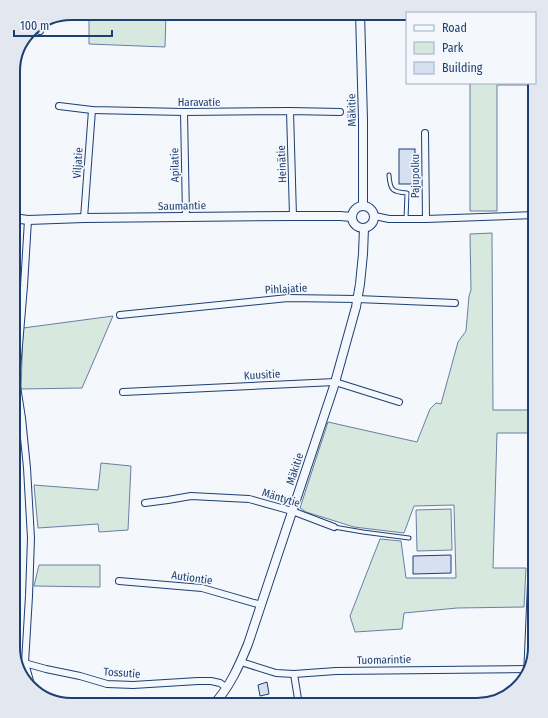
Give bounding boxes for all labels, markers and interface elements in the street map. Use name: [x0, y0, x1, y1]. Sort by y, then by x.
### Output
scale bar: [14, 12, 112, 38]
legend: [406, 12, 536, 84]
text: 100 m: [20, 19, 49, 33]
text: Road: [442, 21, 467, 35]
text: Park: [442, 41, 464, 55]
text: Building: [442, 61, 483, 75]
street label: Mäkitie: [345, 93, 359, 127]
street label: Haravatie: [178, 96, 220, 109]
street label: Heinätie: [275, 145, 289, 183]
street label: Viljatie: [70, 147, 86, 179]
street label: Apilatie: [168, 148, 182, 182]
street label: Pajupolku: [409, 154, 422, 198]
street label: Saumantie: [158, 199, 206, 213]
street label: Pihlajatie: [264, 281, 308, 297]
street label: Kuusitie: [243, 368, 281, 382]
street label: Mäkitie: [284, 451, 306, 487]
street label: Mäntytie: [260, 486, 302, 510]
street label: Autiontie: [171, 569, 213, 587]
street label: Tuomarintie: [357, 653, 411, 667]
street label: Tossutie: [103, 665, 141, 681]

